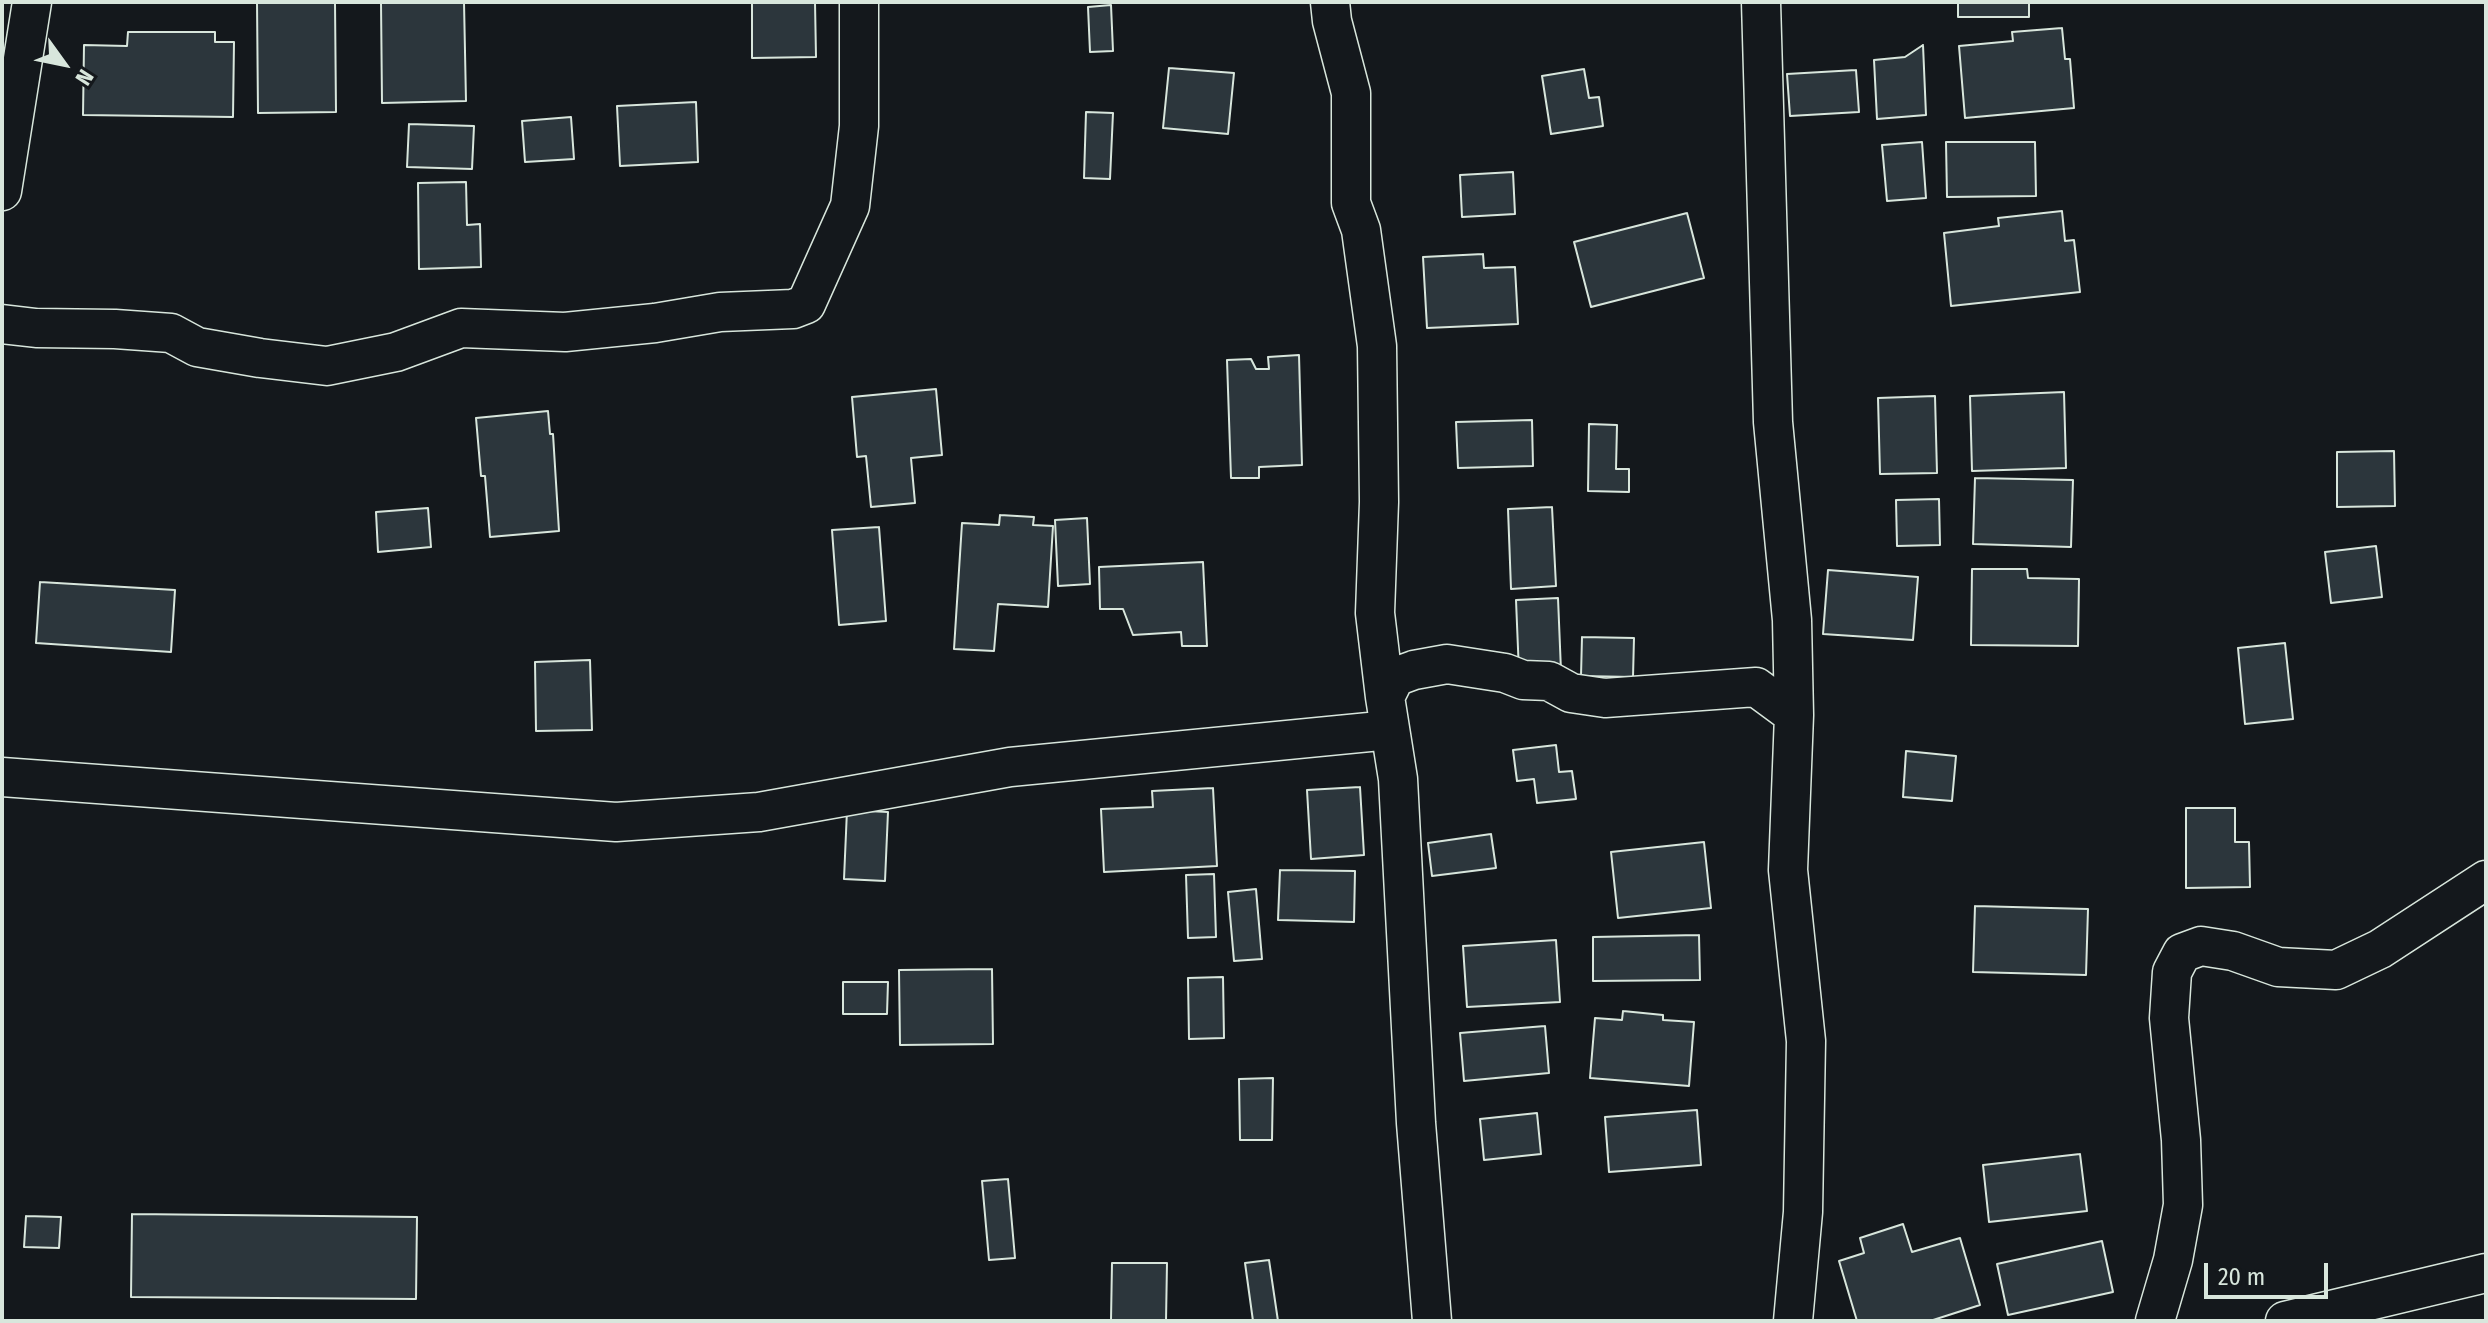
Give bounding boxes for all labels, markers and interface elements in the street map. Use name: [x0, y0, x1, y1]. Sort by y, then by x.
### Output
north arrow: [24, 24, 104, 104]
text: N: [70, 64, 99, 90]
scale bar: [2208, 1247, 2332, 1297]
text: 20 m: [2218, 1263, 2265, 1291]

